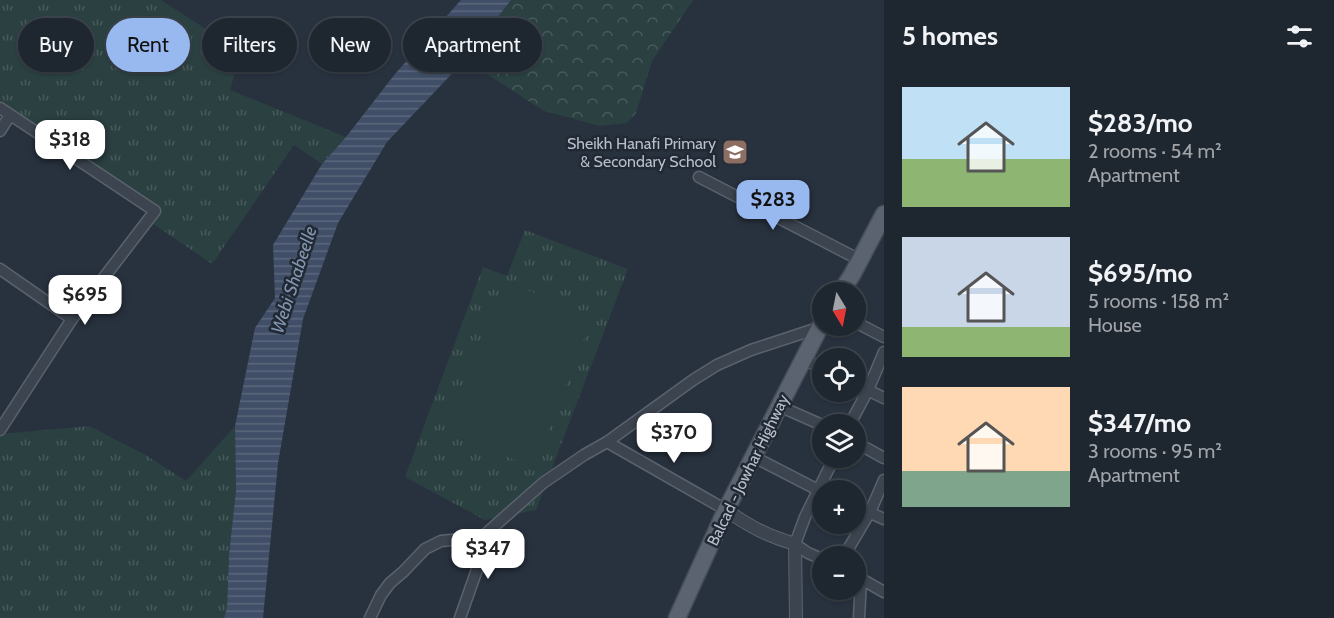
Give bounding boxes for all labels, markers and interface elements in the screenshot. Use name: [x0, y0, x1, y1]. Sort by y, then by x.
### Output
chip: Buy: [18, 18, 94, 72]
chip: Rent: [106, 18, 190, 72]
chip: Filters: [202, 18, 297, 72]
chip: New: [309, 18, 391, 72]
chip: Apartment: [403, 18, 542, 72]
text: 5 homes: [902, 20, 998, 52]
icon: filters: [1283, 20, 1316, 53]
text: $283/mo: [1088, 107, 1193, 139]
icon: home: [950, 111, 1022, 183]
pin: $318: [34, 120, 106, 171]
text: $318: [49, 127, 91, 151]
place label: Sheikh Hanafi Primary & Secondary School: [567, 134, 716, 171]
school or university icon: Sheikh Hanafi Primary & Secondary School: [720, 137, 750, 167]
text: 2 rooms · 54 m²: [1088, 139, 1222, 163]
text: Apartment: [1088, 163, 1180, 187]
pin: $283: [737, 180, 809, 231]
text: $283: [750, 187, 796, 211]
water label: Webi Shabeelle: [266, 224, 322, 336]
text: $695/mo: [1088, 257, 1192, 289]
icon: home: [950, 261, 1022, 333]
pin: $695: [49, 275, 121, 326]
text: $695: [63, 282, 107, 306]
north arrow: [812, 282, 866, 336]
map controls: [812, 282, 866, 600]
text: 5 rooms · 158 m²: [1088, 289, 1229, 313]
text: House: [1088, 313, 1142, 337]
button: locate: [812, 348, 866, 402]
street label: Balcad - Jowhar Highway: [703, 391, 793, 549]
text: $347/mo: [1088, 407, 1191, 439]
icon: home: [950, 411, 1022, 483]
pin: $370: [638, 413, 710, 464]
button: layers: [812, 414, 866, 468]
text: $370: [651, 420, 697, 444]
text: 3 rooms · 95 m²: [1088, 439, 1222, 463]
text: Apartment: [1088, 463, 1180, 487]
button: +: [812, 480, 866, 534]
pin: $347: [452, 529, 524, 580]
text: $347: [466, 536, 511, 560]
button: −: [812, 546, 866, 600]

